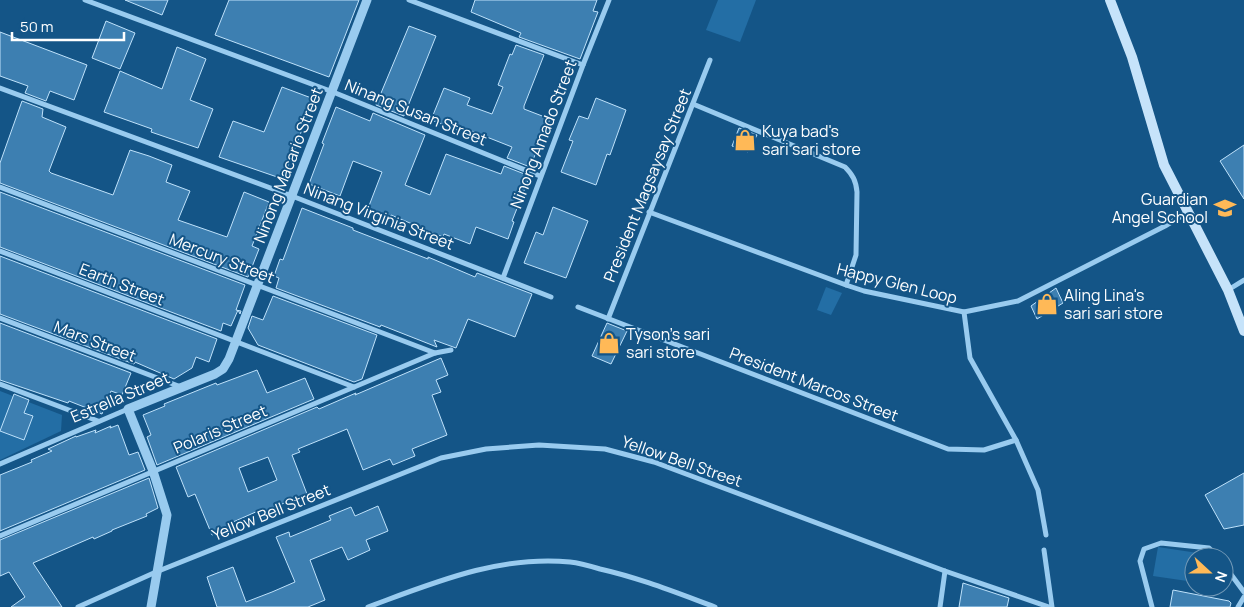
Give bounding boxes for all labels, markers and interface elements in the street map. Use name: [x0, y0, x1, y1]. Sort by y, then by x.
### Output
scale bar: [12, 10, 125, 42]
text: 50 m: [20, 16, 54, 37]
street label: Ninong Amado Street: [505, 57, 581, 211]
street label: Ninang Susan Street: [342, 73, 490, 151]
street label: Ninong Macario Street: [248, 84, 328, 246]
street label: President Magsaysay Street: [598, 85, 696, 285]
place label: Kuya bad's sari sari store: [762, 120, 861, 160]
shop icon: Kuya bad's sari sari store: [732, 127, 758, 153]
street label: Ninang Virginia Street: [301, 177, 457, 255]
place label: Guardian Angel School: [1112, 188, 1208, 228]
school or university icon: Guardian Angel School: [1212, 195, 1238, 221]
street label: Mercury Street: [166, 228, 278, 288]
street label: Happy Glen Loop: [834, 257, 960, 309]
street label: Earth Street: [76, 258, 168, 310]
place label: Aling Lina's sari sari store: [1064, 284, 1163, 324]
shop icon: Aling Lina's sari sari store: [1034, 291, 1060, 317]
street label: Mars Street: [51, 315, 139, 367]
place label: Tyson's sari sari store: [626, 323, 710, 363]
shop icon: Tyson's sari sari store: [596, 330, 622, 356]
street label: President Marcos Street: [727, 342, 901, 426]
street label: Estrella Street: [67, 366, 173, 428]
street label: Polaris Street: [170, 399, 270, 459]
street label: Yellow Bell Street: [619, 430, 745, 492]
street label: Yellow Bell Street: [209, 478, 333, 546]
north arrow: [1184, 547, 1234, 597]
text: N: [1211, 569, 1232, 585]

